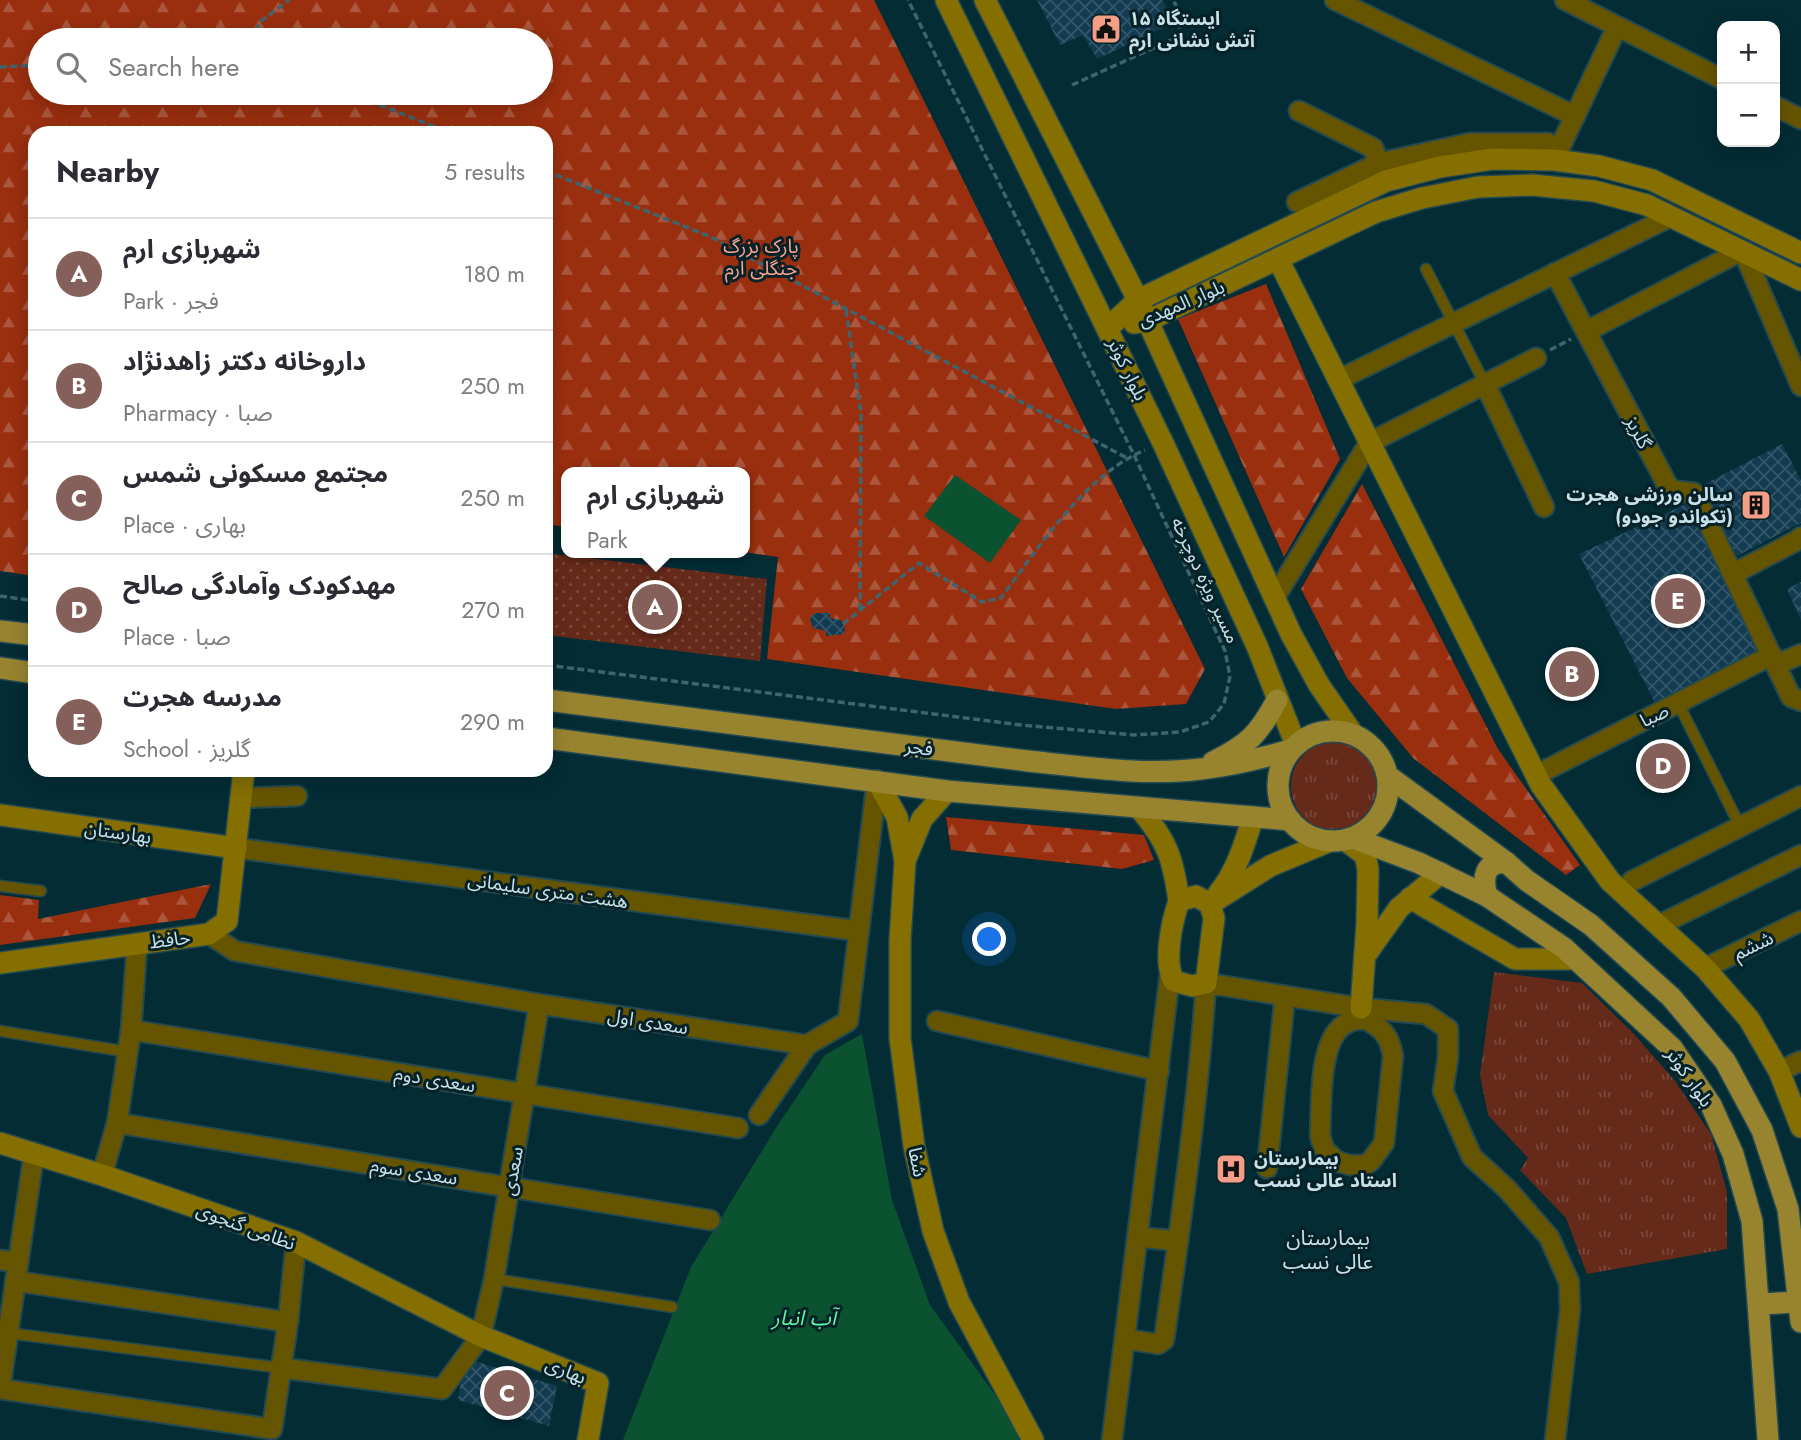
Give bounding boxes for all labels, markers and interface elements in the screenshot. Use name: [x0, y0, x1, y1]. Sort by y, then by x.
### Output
place label: ایستگاه ۱۵ آتش نشانی ارم: [1129, 5, 1256, 55]
public building icon: ایستگاه ۱۵ آتش نشانی ارم: [1089, 12, 1123, 46]
map controls: [1717, 21, 1780, 147]
button: +: [1717, 21, 1780, 84]
search box: [28, 28, 553, 105]
icon: search: [52, 48, 90, 86]
text: Search here: [108, 48, 240, 86]
button: −: [1717, 84, 1780, 147]
text: Nearby: [56, 150, 159, 193]
text: 5 results: [444, 155, 525, 189]
text: شهربازی ارم: [123, 230, 261, 268]
park label: پارک بزرگ جنگلی ارم: [723, 233, 799, 283]
text: A: [71, 257, 87, 291]
text: 180 m: [463, 257, 525, 291]
street label: بلوار المهدی: [1134, 273, 1229, 334]
text: Park · فجر: [123, 284, 219, 318]
street label: بلوار کوثر: [1100, 332, 1154, 405]
text: داروخانه دکتر زاهدنژاد: [123, 342, 366, 380]
text: B: [71, 369, 87, 403]
text: 250 m: [460, 369, 525, 403]
text: Pharmacy · صبا: [123, 396, 273, 430]
street label: گلریز: [1618, 410, 1659, 454]
text: مجتمع مسکونی شمس: [123, 454, 388, 492]
popup: [561, 467, 750, 558]
text: شهربازی ارم: [587, 476, 724, 514]
text: C: [71, 481, 87, 515]
text: 250 m: [460, 481, 525, 515]
place label: سالن ورزشی هجرت (تکواندو جودو): [1566, 481, 1733, 530]
building icon: سالن ورزشی هجرت (تکواندو جودو): [1739, 488, 1773, 522]
text: Place · بهاری: [123, 508, 246, 542]
street label: مسیر ویژه دوچرخه: [1164, 513, 1247, 648]
text: Park: [587, 523, 628, 557]
text: مهدکودک وآمادگی صالح: [123, 566, 396, 604]
pin: E: [1655, 575, 1701, 627]
pin: A: [632, 581, 678, 633]
text: D: [71, 593, 87, 627]
text: 270 m: [461, 593, 525, 627]
text: Place · صبا: [123, 620, 231, 654]
pin: B: [1549, 648, 1595, 700]
text: مدرسه هجرت: [123, 678, 282, 716]
street label: صبا: [1635, 697, 1673, 734]
text: E: [72, 705, 86, 739]
text: 290 m: [460, 705, 525, 739]
text: School · گلریز: [123, 732, 251, 766]
street label: فجر: [902, 732, 935, 763]
pin: D: [1640, 740, 1686, 792]
street label: بهارستان: [83, 814, 153, 851]
street label: هشت متری سلیمانی: [466, 866, 630, 915]
your location: [972, 922, 1006, 956]
street label: حافظ: [148, 924, 192, 955]
street label: ششم: [1729, 924, 1778, 968]
street label: سعدی اول: [606, 1002, 690, 1041]
street label: بلوار کوثر: [1659, 1041, 1720, 1112]
street label: سعدی دوم: [392, 1060, 477, 1100]
street label: سعدی: [495, 1144, 530, 1198]
street label: شفا: [901, 1145, 934, 1179]
place label: بیمارستان استاد عالی نسب: [1254, 1145, 1397, 1194]
street label: سعدی سوم: [368, 1151, 460, 1193]
hospital icon: بیمارستان استاد عالی نسب: [1214, 1152, 1248, 1186]
street label: نظامی گنجوی: [193, 1196, 299, 1257]
district label: بیمارستان عالی نسب: [1283, 1223, 1373, 1277]
water label: آب انبار: [770, 1303, 841, 1333]
street label: بهاری: [541, 1350, 590, 1391]
pin: C: [484, 1367, 530, 1419]

